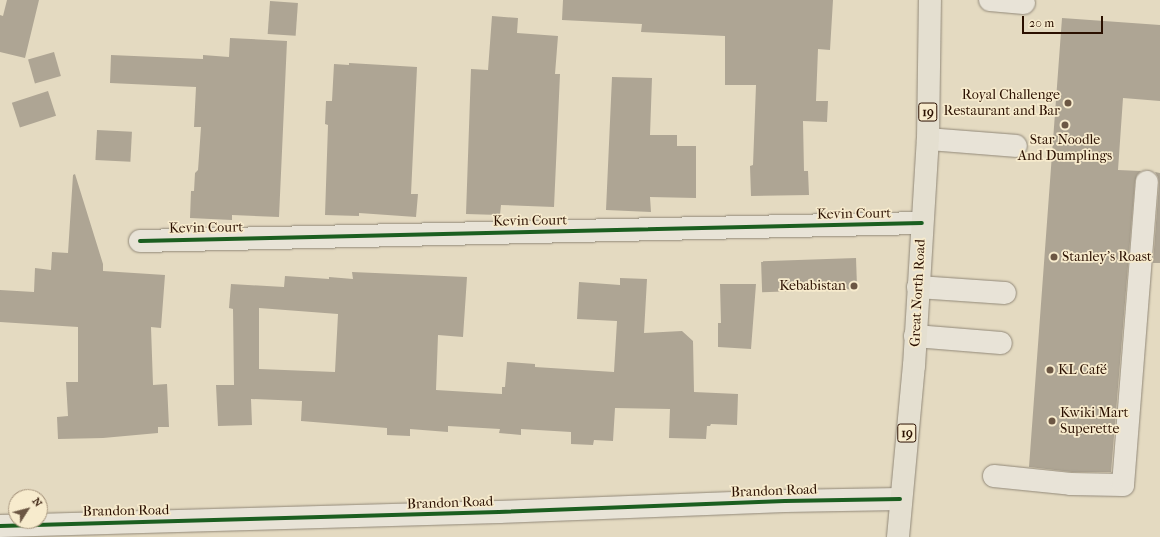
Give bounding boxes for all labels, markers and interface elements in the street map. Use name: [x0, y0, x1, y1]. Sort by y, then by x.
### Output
scale bar: [1024, 8, 1105, 34]
text: 20 m: [1029, 16, 1054, 30]
place label: Royal Challenge Restaurant and Bar: [943, 87, 1060, 120]
marker: Royal Challenge Restaurant and Bar: [1063, 98, 1073, 108]
road number: 19: [918, 101, 938, 123]
marker: Star Noodle And Dumplings: [1060, 120, 1070, 130]
place label: Star Noodle And Dumplings: [1018, 132, 1112, 164]
street label: Kevin Court: [817, 205, 891, 223]
street label: Kevin Court: [493, 212, 567, 230]
street label: Kevin Court: [169, 219, 243, 237]
street label: Great North Road: [907, 239, 929, 347]
place label: Stanley's Roast: [1062, 249, 1152, 265]
marker: Stanley's Roast: [1049, 252, 1059, 262]
place label: Kebabistan: [779, 278, 846, 294]
marker: Kebabistan: [849, 281, 859, 291]
place label: KL Café: [1058, 362, 1107, 378]
marker: KL Café: [1045, 365, 1055, 375]
place label: Kwiki Mart Superette: [1060, 405, 1129, 438]
marker: Kwiki Mart Superette: [1047, 416, 1057, 426]
road number: 19: [897, 422, 917, 444]
street label: Brandon Road: [730, 481, 818, 501]
north arrow: [8, 489, 48, 529]
street label: Brandon Road: [406, 493, 494, 513]
text: N: [30, 495, 45, 509]
street label: Brandon Road: [83, 502, 169, 520]

